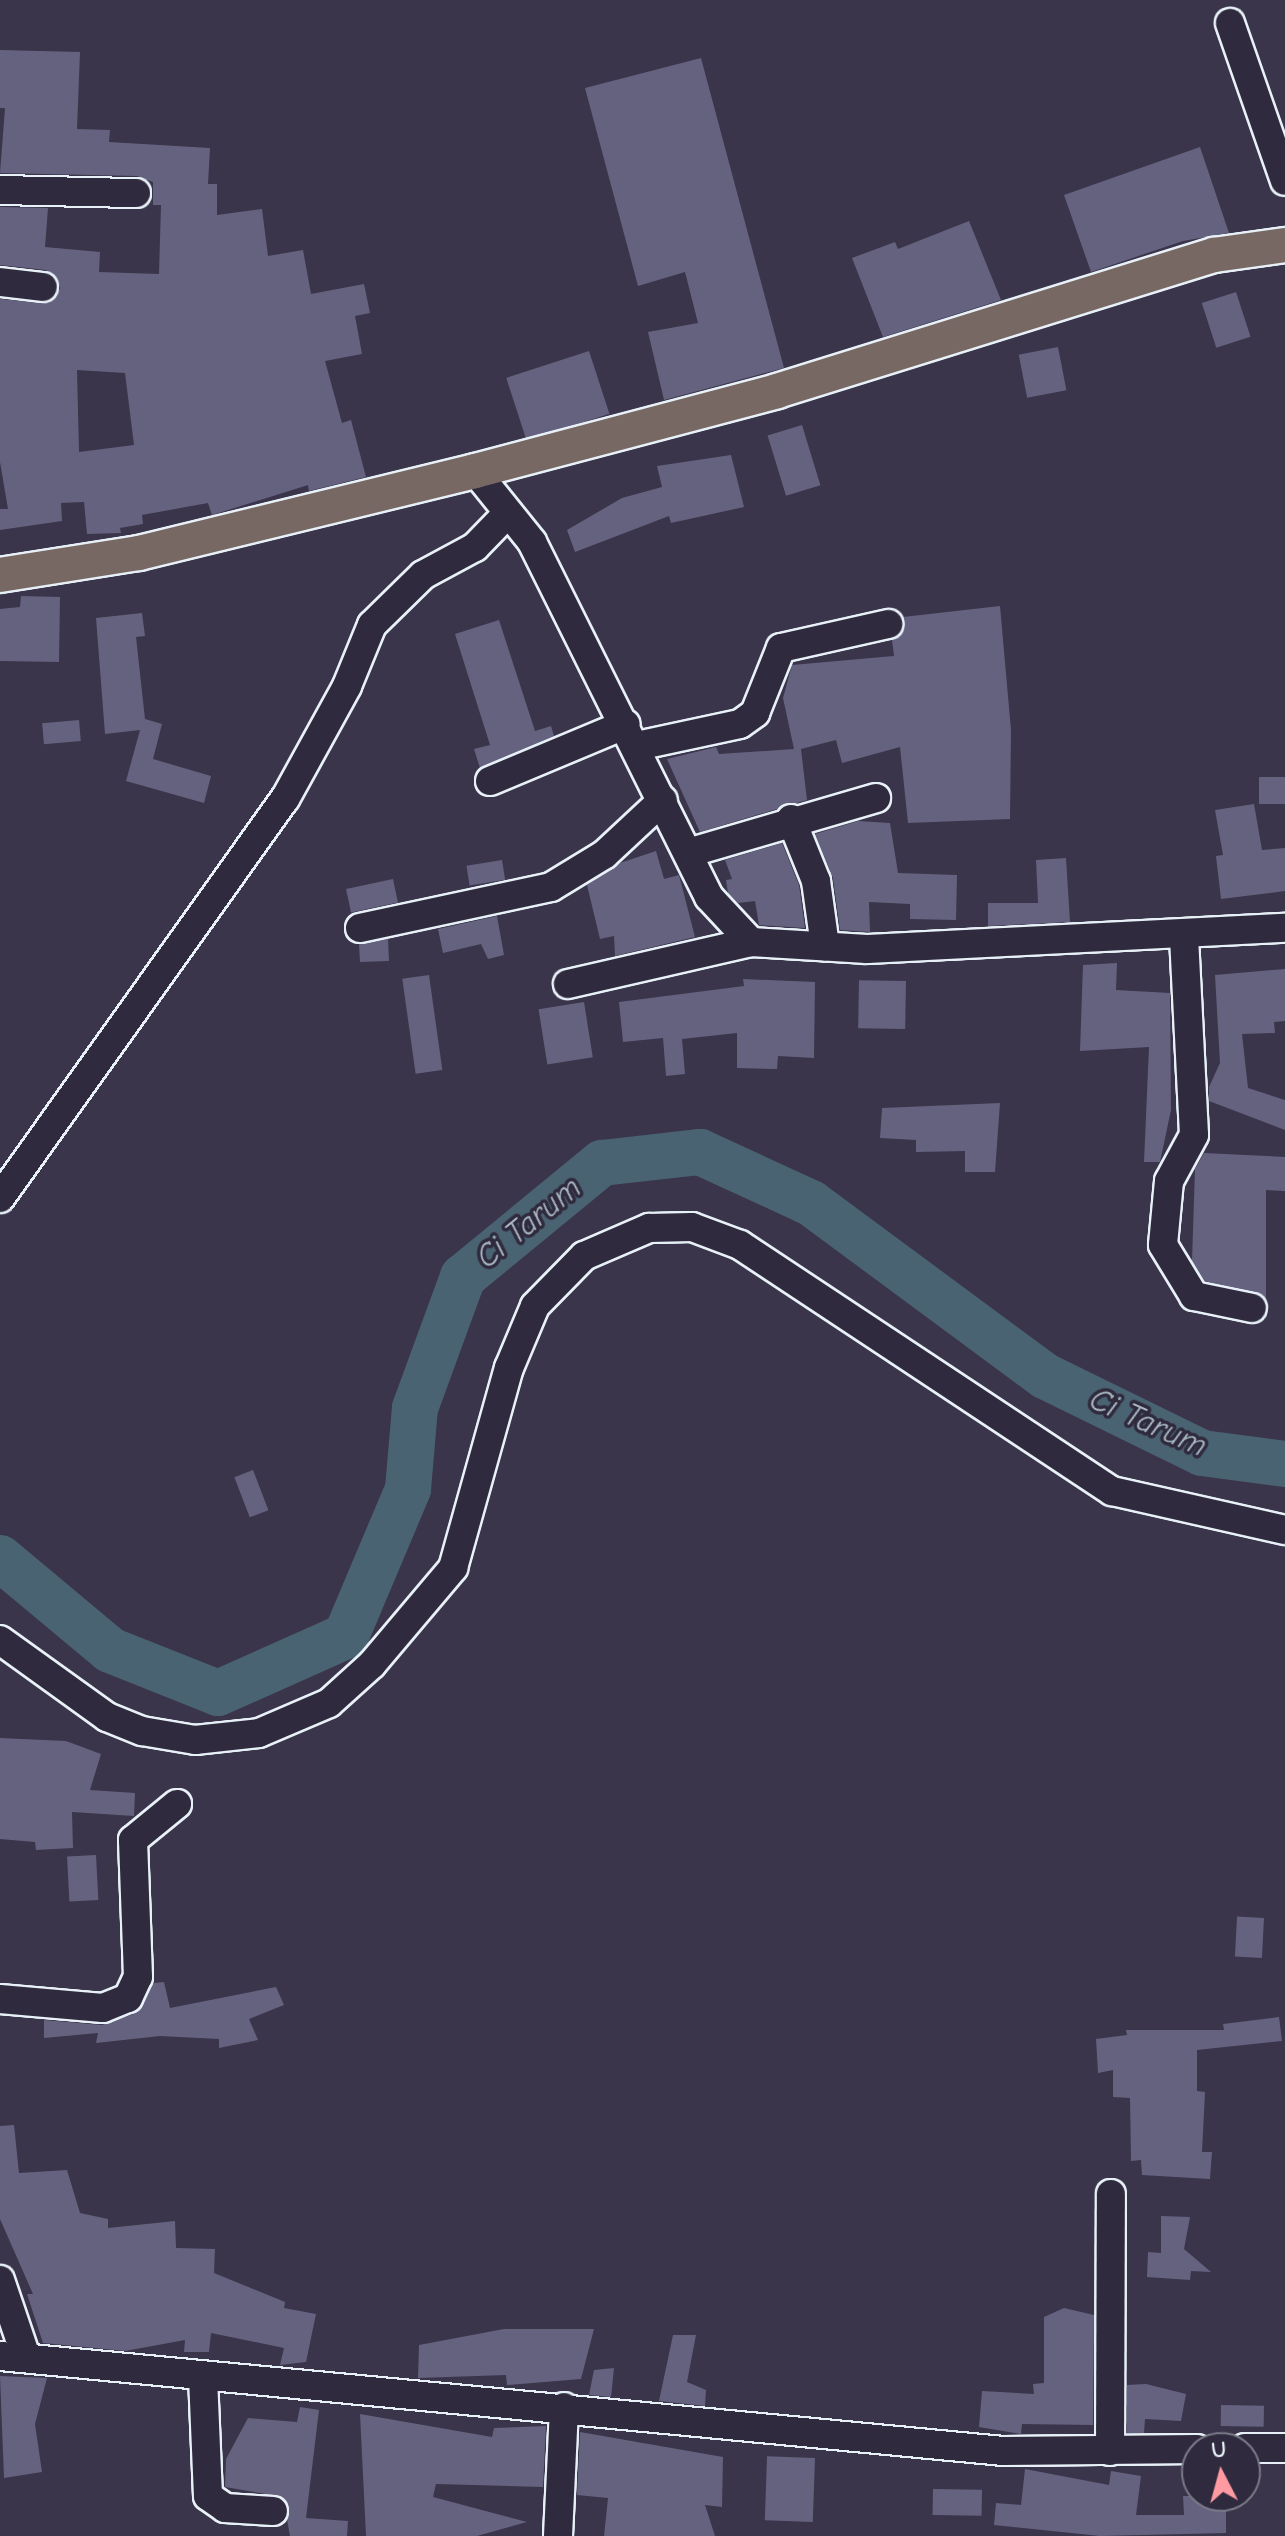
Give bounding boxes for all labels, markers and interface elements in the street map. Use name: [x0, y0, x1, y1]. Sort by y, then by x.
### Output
water label: Ci Tarum: [469, 1169, 589, 1277]
water label: Ci Tarum: [1084, 1380, 1212, 1466]
north arrow: [1181, 2432, 1261, 2512]
text: U: [1210, 2436, 1227, 2464]

